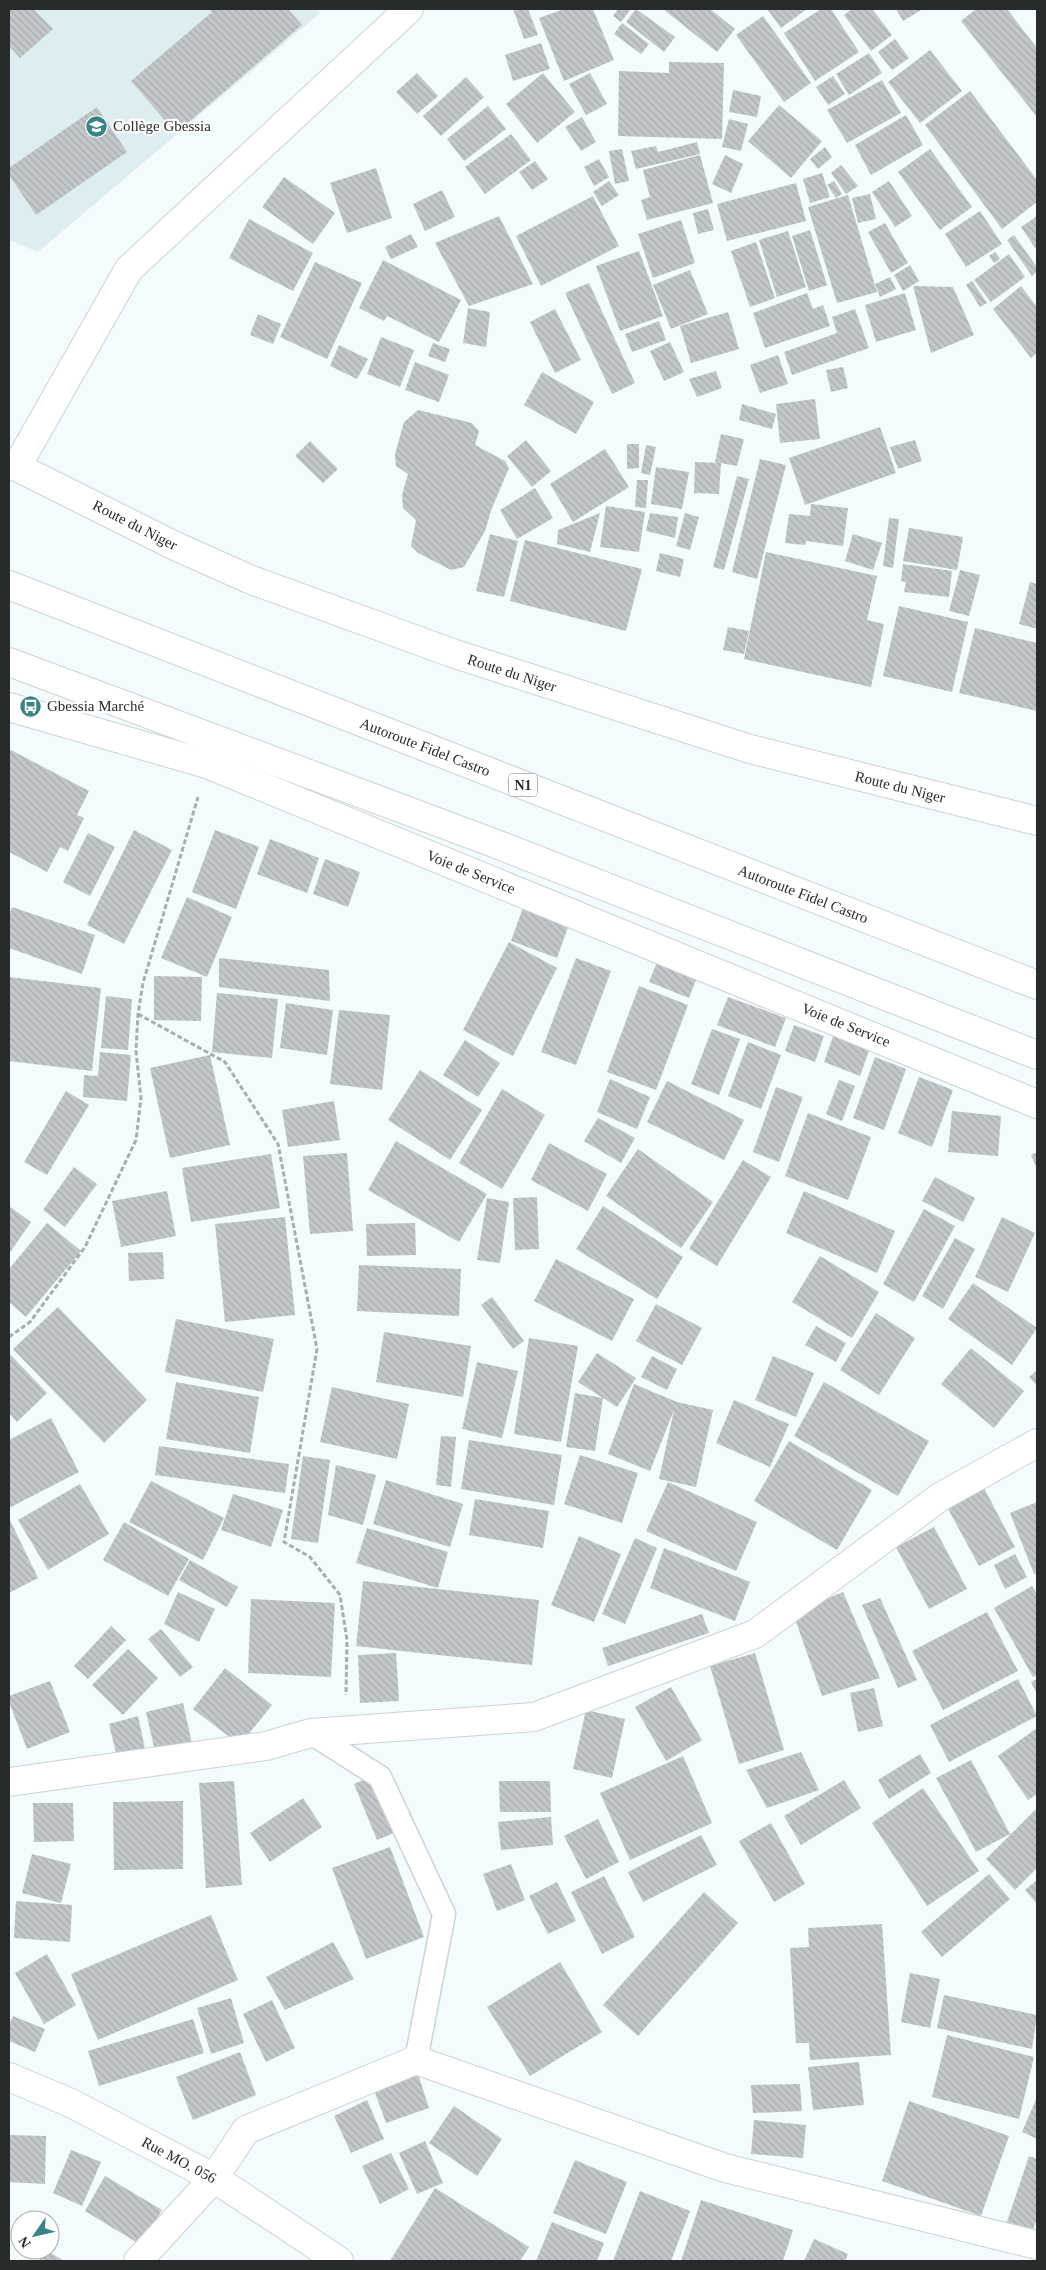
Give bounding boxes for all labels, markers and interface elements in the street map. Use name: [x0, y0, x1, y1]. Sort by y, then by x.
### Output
school or university icon: Collège Gbessia: [85, 114, 109, 138]
place label: Collège Gbessia: [113, 118, 211, 134]
street label: Route du Niger: [90, 497, 180, 553]
street label: Route du Niger: [466, 651, 558, 695]
bus stop icon: Gbessia Marché: [19, 694, 43, 718]
place label: Gbessia Marché: [47, 698, 144, 714]
street label: Autoroute Fidel Castro: [358, 715, 492, 779]
street label: Route du Niger: [853, 768, 947, 806]
road number: N1: [509, 774, 537, 796]
street label: Voie de Service: [424, 847, 518, 897]
street label: Autoroute Fidel Castro: [736, 862, 870, 926]
street label: Voie de Service: [799, 1000, 893, 1050]
street label: Rue MO. 056: [139, 2134, 219, 2187]
north arrow: [10, 2210, 60, 2260]
text: N: [16, 2234, 34, 2250]

